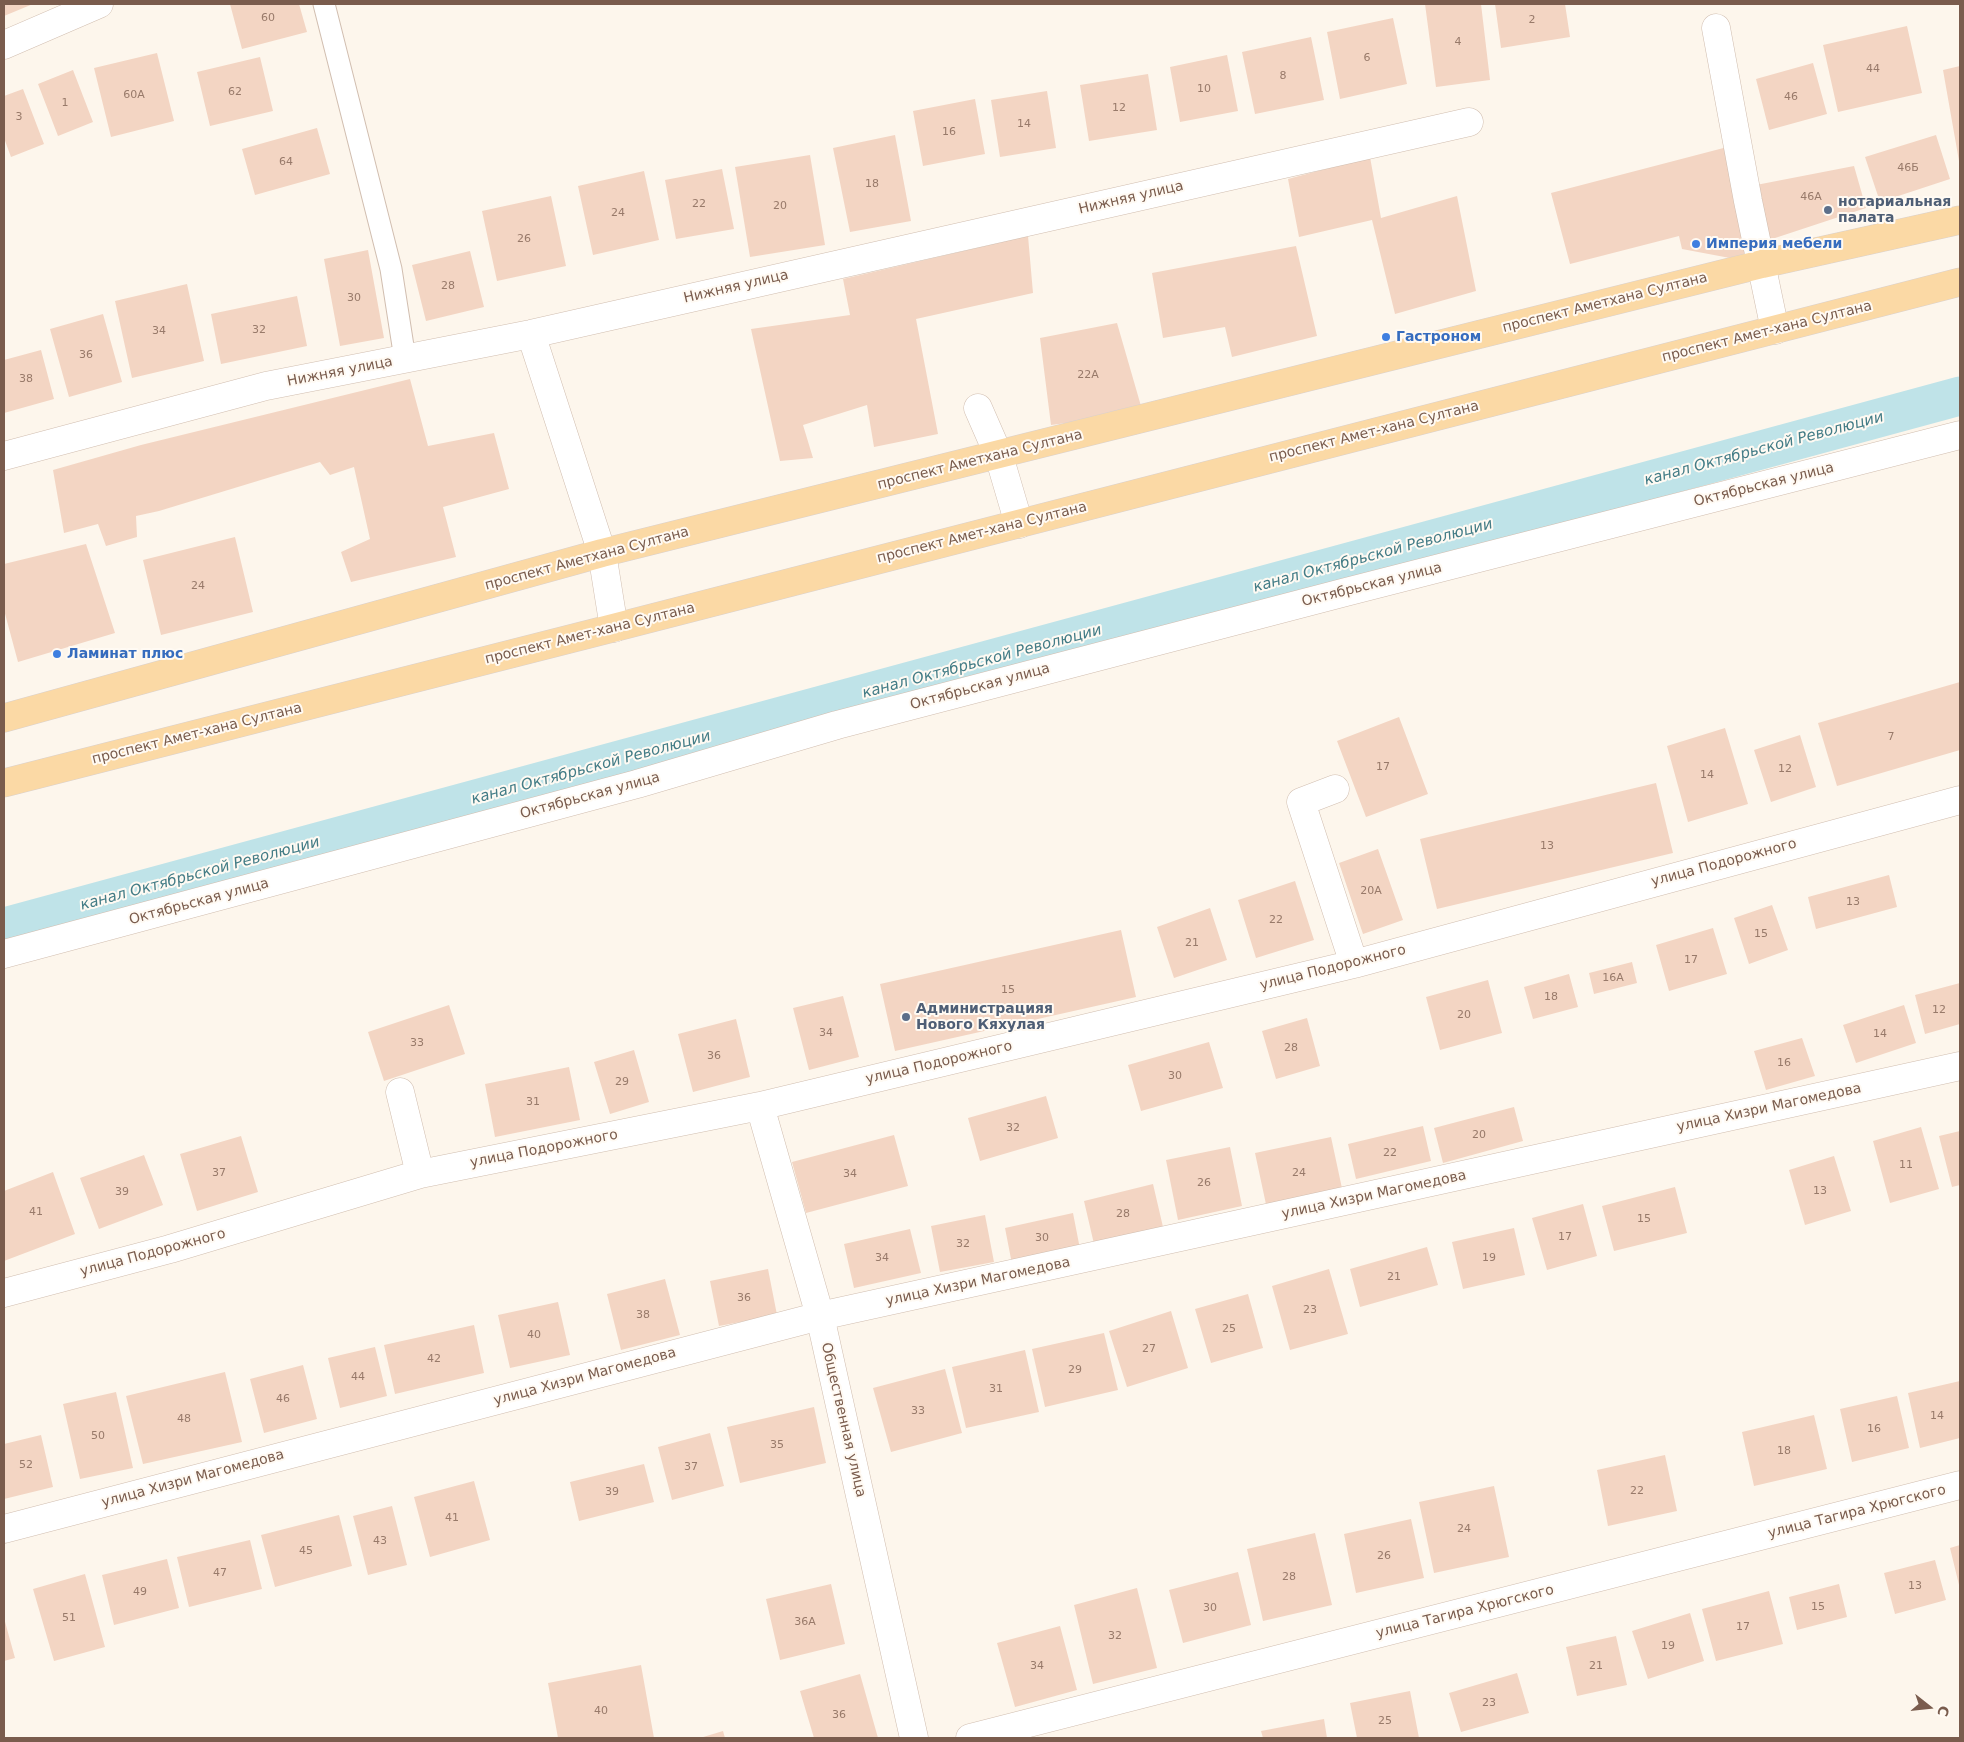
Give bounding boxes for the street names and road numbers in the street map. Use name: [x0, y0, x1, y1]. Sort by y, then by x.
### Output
street label: Нижняя улица: [1077, 178, 1185, 218]
street label: Нижняя улица: [682, 267, 790, 307]
street label: проспект Аметхана Султана: [1501, 269, 1709, 337]
street label: проспект Амет-хана Султана: [1660, 298, 1874, 366]
street label: Нижняя улица: [286, 354, 394, 390]
street label: проспект Амет-хана Султана: [1267, 398, 1481, 466]
street label: проспект Аметхана Султана: [876, 426, 1084, 494]
street label: Октябрьская улица: [1692, 459, 1836, 511]
street label: проспект Амет-хана Султана: [875, 499, 1089, 567]
street label: проспект Аметхана Султана: [483, 524, 691, 594]
street label: Октябрьская улица: [1300, 559, 1444, 611]
street label: проспект Амет-хана Султана: [483, 600, 697, 668]
street label: Октябрьская улица: [908, 660, 1052, 714]
street label: проспект Амет-хана Султана: [90, 700, 304, 768]
street label: Октябрьская улица: [518, 769, 662, 823]
street label: улица Подорожного: [1649, 835, 1799, 891]
street label: Октябрьская улица: [127, 875, 271, 929]
street label: улица Подорожного: [1258, 942, 1408, 994]
street label: улица Подорожного: [864, 1038, 1014, 1088]
street label: улица Хизри Магомедова: [1675, 1080, 1863, 1136]
street label: улица Подорожного: [469, 1126, 619, 1172]
street label: улица Хизри Магомедова: [1280, 1167, 1468, 1223]
street label: улица Подорожного: [78, 1225, 228, 1281]
street label: улица Хизри Магомедова: [884, 1254, 1072, 1310]
street label: Общественная улица: [817, 1341, 869, 1499]
street label: улица Хизри Магомедова: [492, 1345, 678, 1409]
street label: улица Хизри Магомедова: [100, 1447, 286, 1511]
street label: улица Тагира Хрюгского: [1766, 1482, 1948, 1542]
street label: улица Тагира Хрюгского: [1374, 1582, 1556, 1642]

